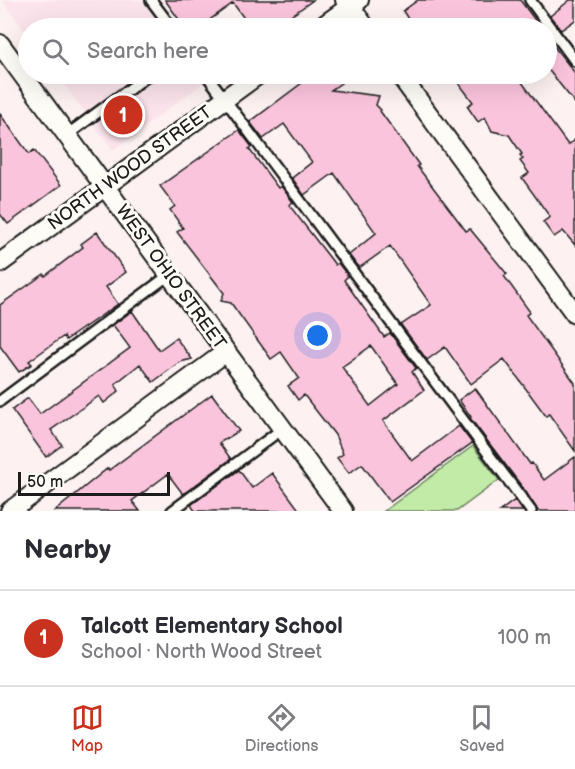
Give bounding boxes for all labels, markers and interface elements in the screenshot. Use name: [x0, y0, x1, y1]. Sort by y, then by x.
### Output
search box: [18, 18, 557, 84]
icon: search: [39, 35, 72, 68]
text: Search here: [87, 38, 209, 65]
pin: 1: [104, 92, 142, 138]
street label: NORTH WOOD STREET: [44, 101, 216, 235]
street label: WEST OHIO STREET: [111, 200, 231, 354]
your location: [303, 321, 332, 350]
scale bar: [18, 469, 170, 496]
text: 50 m: [27, 473, 63, 492]
text: Nearby: [24, 535, 111, 566]
text: Talcott Elementary School: [81, 613, 343, 640]
text: 1: [39, 626, 48, 650]
text: 100 m: [498, 626, 551, 650]
text: School · North Wood Street: [81, 640, 322, 664]
tab: Map: [71, 701, 104, 756]
tab: Directions: [245, 701, 318, 756]
tab: Saved: [459, 701, 504, 756]

